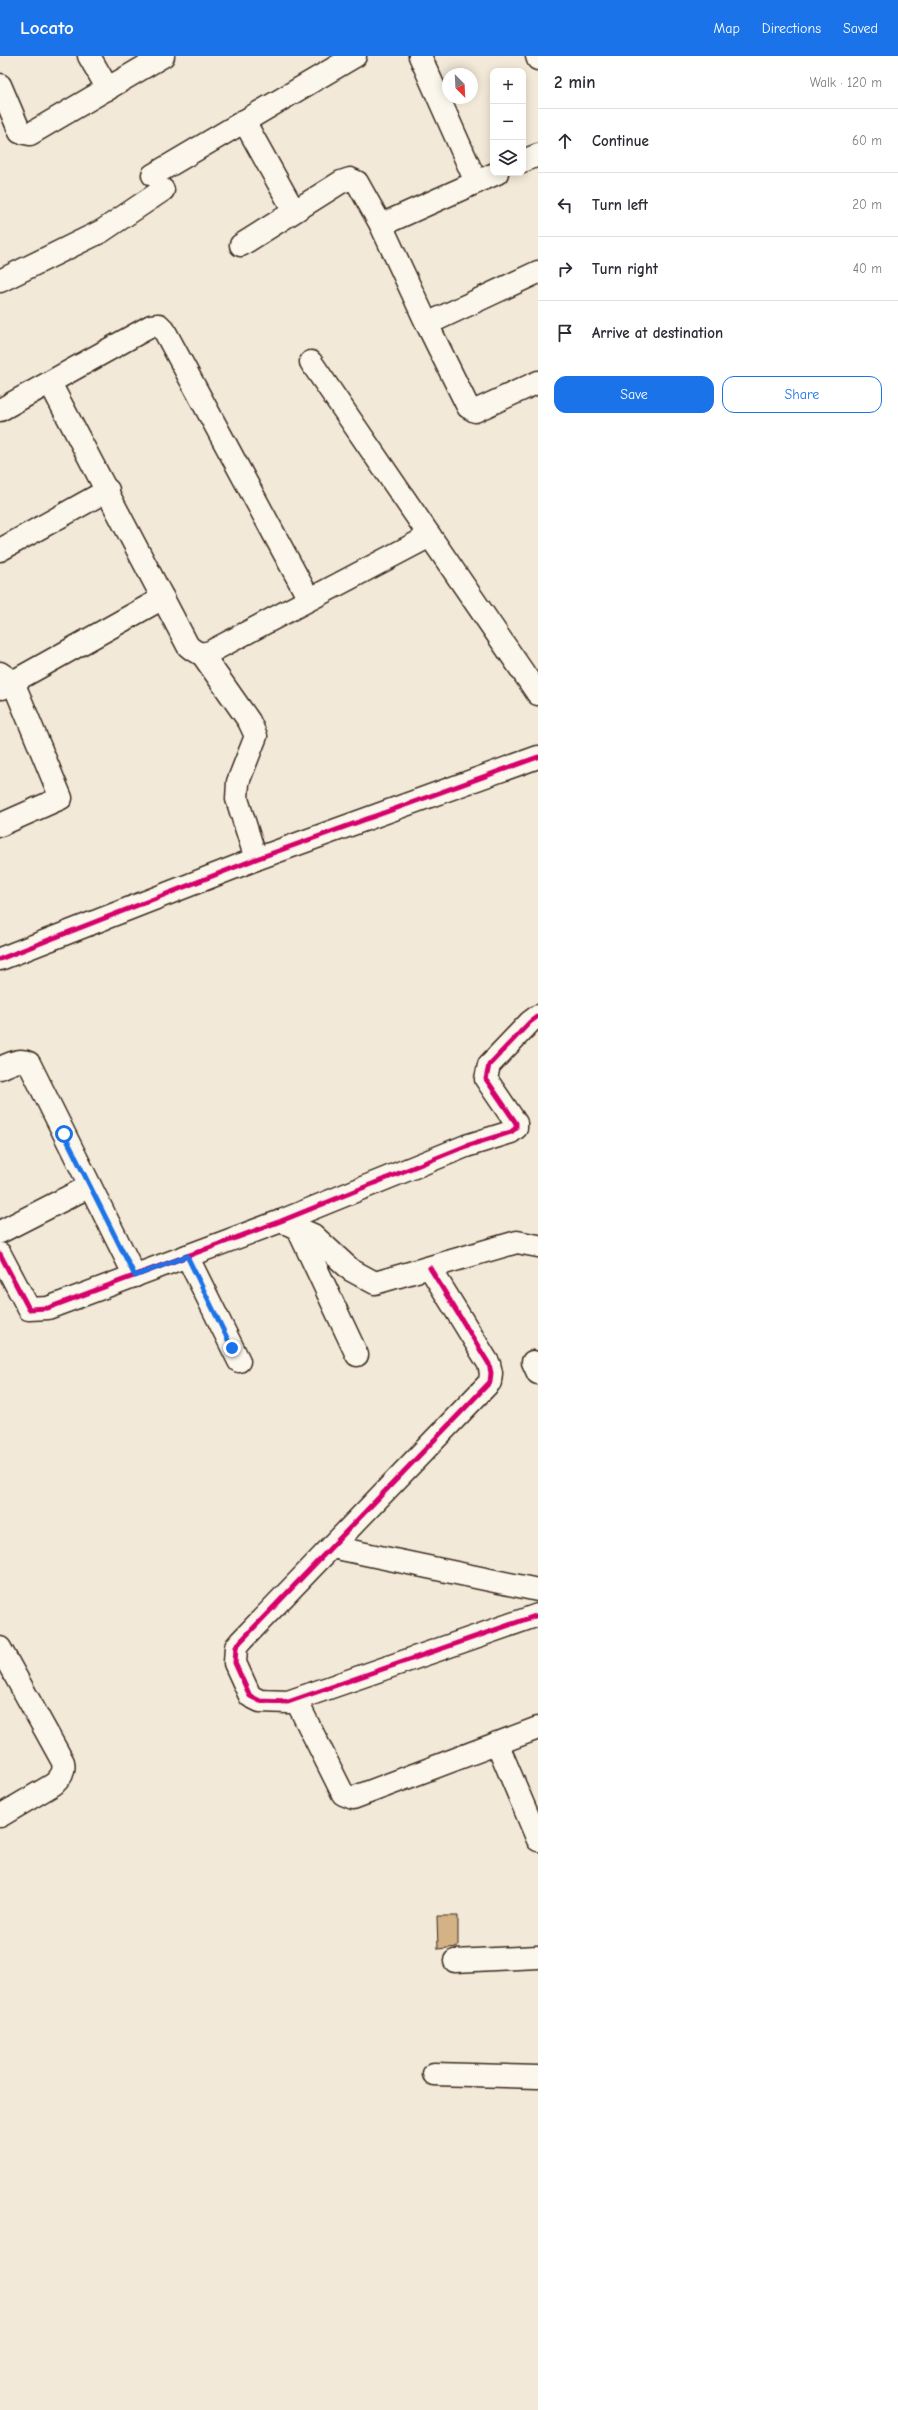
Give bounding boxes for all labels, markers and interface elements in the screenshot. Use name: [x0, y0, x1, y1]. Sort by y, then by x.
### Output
text: Locato: [20, 17, 74, 39]
text: Map: [713, 20, 740, 37]
text: Directions: [762, 20, 821, 37]
text: Saved: [843, 20, 878, 37]
north arrow: [442, 68, 478, 104]
map controls: [490, 68, 526, 176]
button: +: [490, 68, 526, 104]
text: 2 min: [554, 73, 595, 92]
text: Walk · 120 m: [810, 75, 882, 90]
button: −: [490, 104, 526, 140]
icon: ahead: [554, 130, 576, 152]
text: Continue: [592, 132, 649, 150]
text: 60 m: [852, 133, 882, 148]
button: layers: [490, 140, 526, 176]
icon: left: [554, 194, 576, 216]
text: Turn left: [592, 196, 648, 214]
text: 20 m: [852, 197, 882, 212]
icon: right: [554, 258, 576, 280]
text: Turn right: [592, 260, 658, 278]
text: 40 m: [853, 261, 882, 276]
icon: arrive: [554, 322, 576, 344]
text: Arrive at destination: [592, 324, 723, 342]
button: Save: [554, 376, 714, 413]
button: Share: [722, 376, 882, 413]
route start: [55, 1125, 73, 1143]
route end: [223, 1339, 241, 1357]

